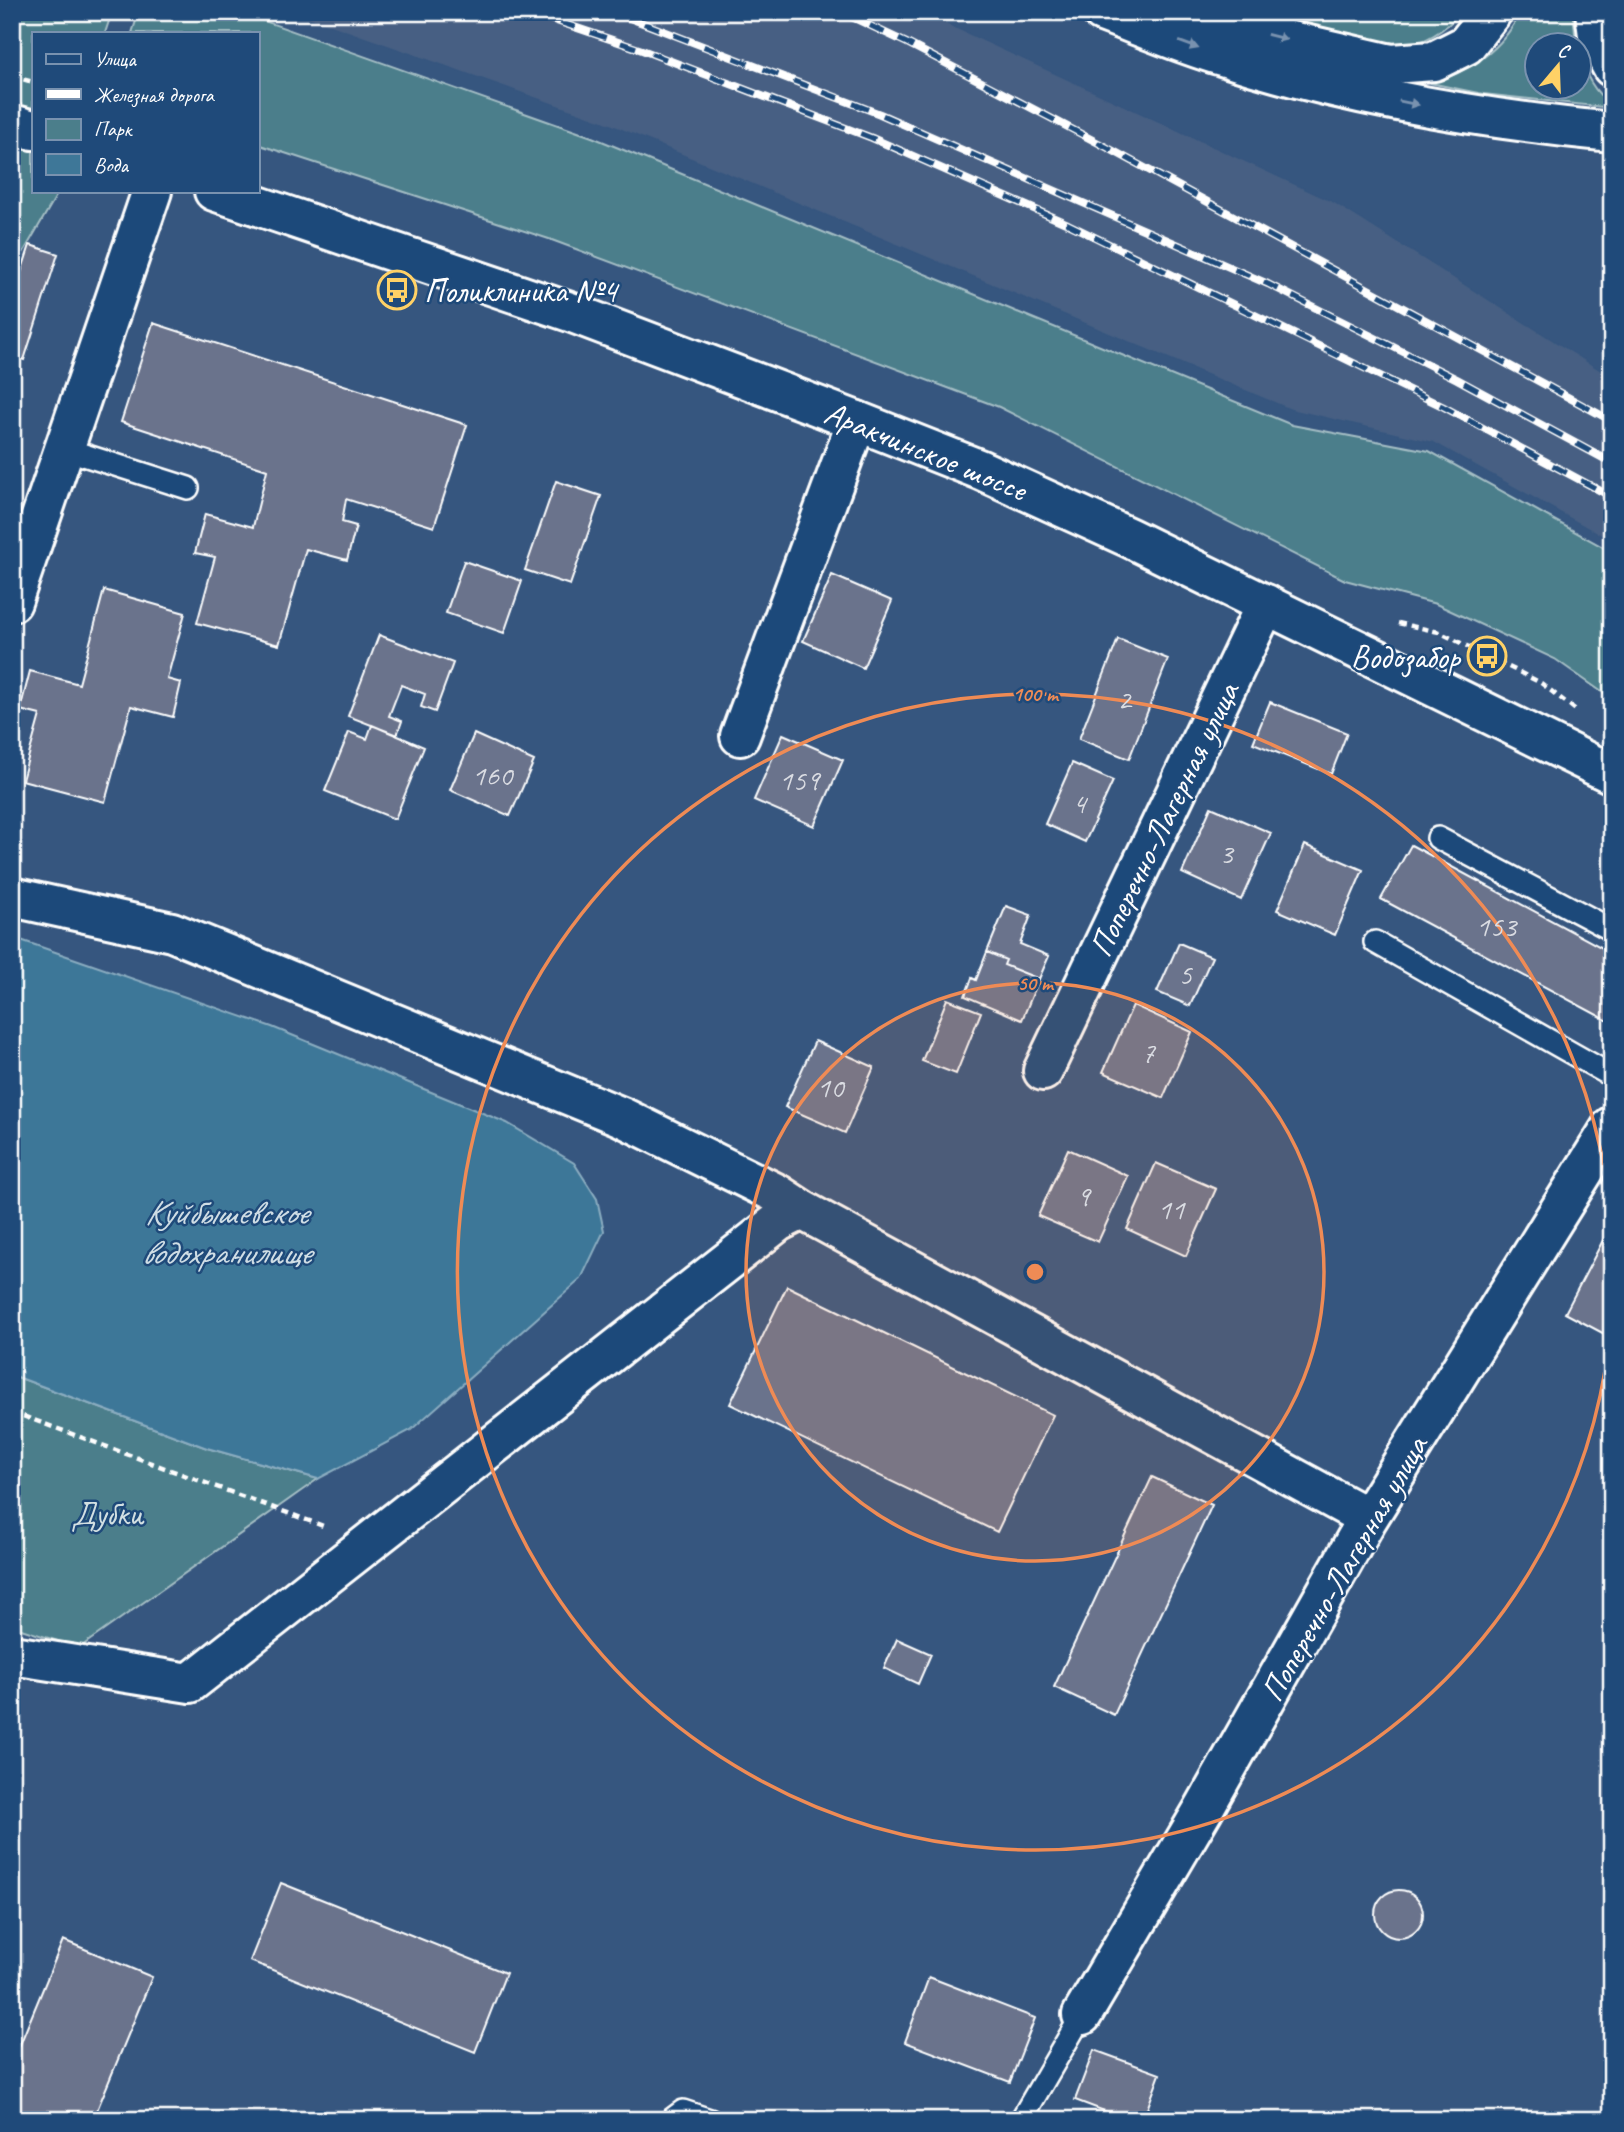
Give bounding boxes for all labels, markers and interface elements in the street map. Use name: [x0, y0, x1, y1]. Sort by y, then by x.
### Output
legend: [32, 32, 259, 192]
one-way arrow: [1267, 32, 1289, 43]
north arrow: [1522, 32, 1592, 102]
text: С: [1555, 38, 1574, 65]
one-way arrow: [1179, 39, 1200, 50]
text: Улица: [94, 46, 137, 72]
text: Железная дорога: [94, 82, 215, 108]
one-way arrow: [1398, 98, 1420, 109]
text: Парк: [94, 116, 134, 142]
text: Вода: [94, 152, 130, 178]
bus stop icon: Поликлиника №4: [376, 269, 418, 311]
place label: Поликлиника №4: [424, 270, 620, 312]
street label: Аракчинское шоссе: [818, 391, 1035, 511]
bus stop icon: Водозабор: [1466, 635, 1508, 677]
place label: Водозабор: [1351, 636, 1462, 678]
street label: Поперечно-Лагерная улица: [1079, 673, 1250, 963]
house number: 2: [1117, 680, 1133, 718]
text: 100 m: [1012, 681, 1060, 707]
house number: 160: [472, 756, 515, 794]
house number: 159: [779, 761, 822, 799]
house number: 4: [1072, 784, 1088, 822]
house number: 3: [1219, 834, 1235, 872]
house number: 153: [1476, 907, 1519, 945]
house number: 5: [1178, 955, 1193, 993]
text: 50 m: [1017, 970, 1055, 996]
house number: 7: [1141, 1033, 1156, 1071]
house number: 10: [817, 1068, 846, 1106]
house number: 9: [1076, 1177, 1092, 1215]
water label: Куйбышевское водохранилище: [141, 1190, 315, 1275]
house number: 11: [1158, 1190, 1186, 1228]
centre of rings: [1023, 1260, 1047, 1284]
street label: Поперечно-Лагерная улица: [1251, 1426, 1438, 1709]
park label: Дубки: [71, 1493, 145, 1535]

